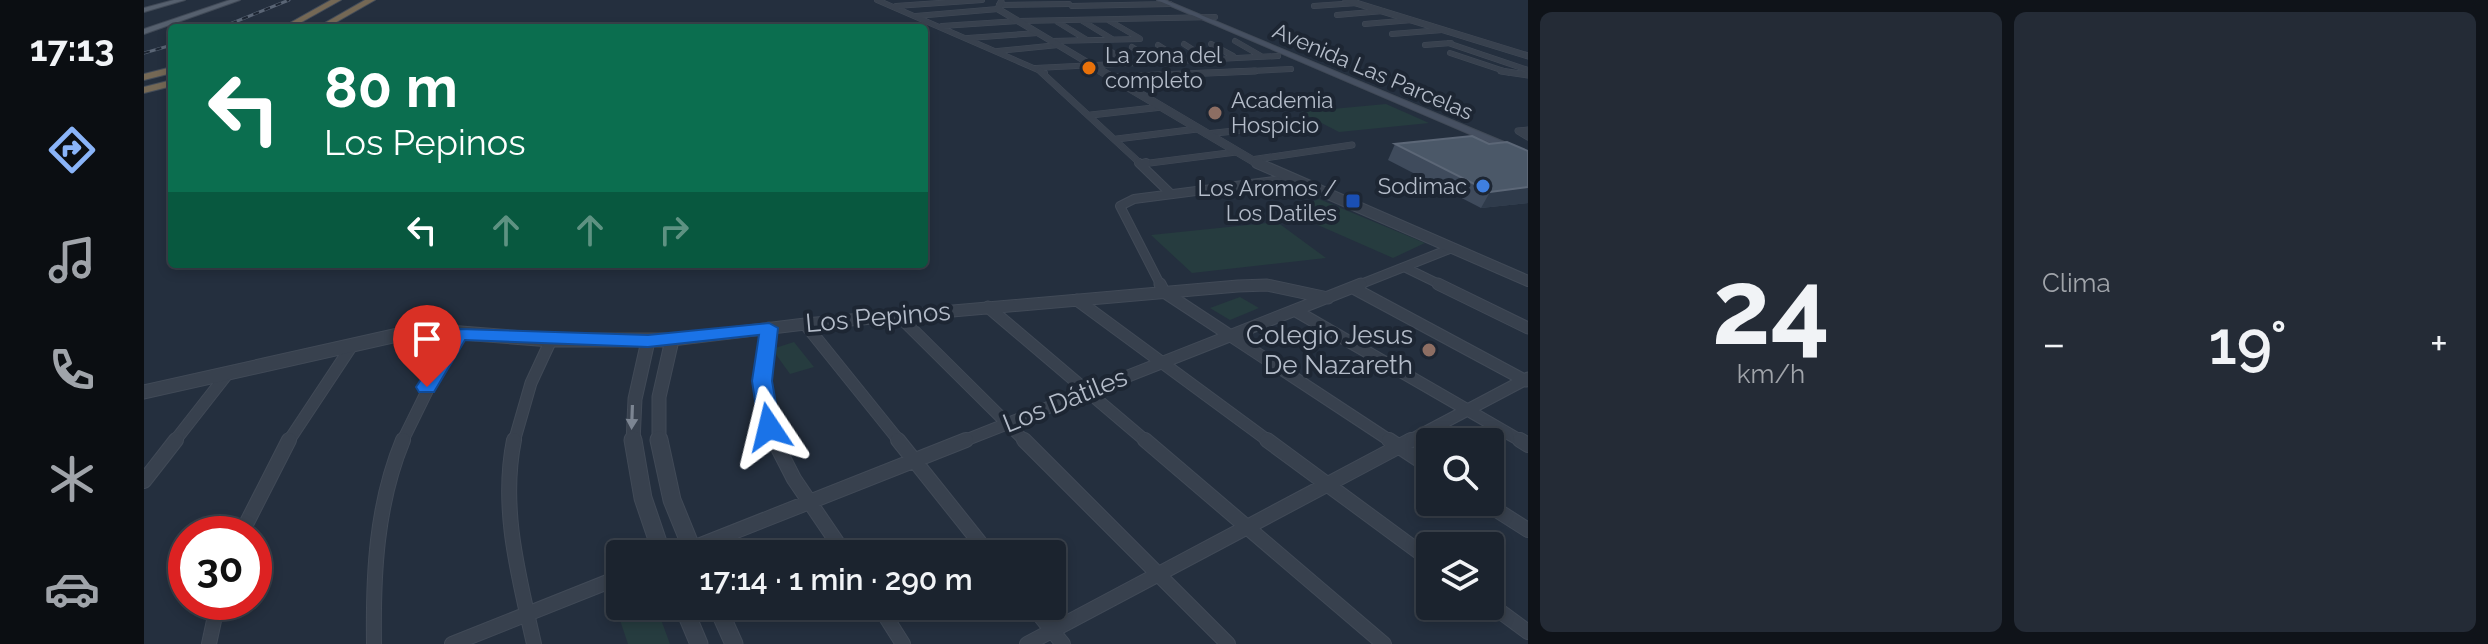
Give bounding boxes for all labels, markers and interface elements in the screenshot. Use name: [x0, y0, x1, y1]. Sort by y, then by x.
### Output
street label: Avenida Las Parcelas: [1269, 17, 1477, 125]
text: 17:13: [30, 27, 114, 69]
place label: La zona del completo: [1105, 42, 1222, 93]
text: 80 m: [324, 54, 458, 120]
icon: left: [192, 56, 296, 160]
marker: La zona del completo: [1080, 59, 1098, 77]
place label: Academia Hospicio: [1231, 87, 1333, 138]
marker: Academia Hospicio: [1206, 104, 1224, 122]
text: Los Pepinos: [324, 121, 526, 163]
icon: directions: [44, 122, 100, 178]
place label: Sodimac: [1378, 173, 1467, 199]
place label: Los Aromos / Los Datiles: [1198, 175, 1337, 226]
marker: Sodimac: [1474, 177, 1492, 195]
marker: Los Aromos / Los Datiles: [1344, 192, 1362, 210]
icon: left: [400, 208, 444, 252]
icon: ahead: [484, 208, 528, 252]
icon: ahead: [568, 208, 612, 252]
icon: right: [652, 208, 696, 252]
icon: music: [44, 232, 100, 288]
text: 24: [1712, 246, 1830, 368]
text: Clima: [2042, 268, 2111, 298]
street label: Los Pepinos: [804, 296, 952, 338]
pin: [393, 305, 461, 387]
text: 19°: [2208, 308, 2287, 378]
icon: arrive: [405, 317, 449, 361]
text: −: [2042, 318, 2066, 369]
text: +: [2430, 318, 2448, 369]
place label: Colegio Jesus De Nazareth: [1246, 320, 1413, 380]
marker: Colegio Jesus De Nazareth: [1420, 341, 1438, 359]
icon: phone: [44, 342, 100, 398]
text: km/h: [1737, 359, 1805, 389]
street label: Los Dátiles: [998, 361, 1132, 439]
position arrow: [727, 385, 811, 469]
one-way arrow: [626, 405, 639, 430]
map controls: [1416, 428, 1504, 620]
button: search: [1416, 428, 1504, 516]
icon: climate: [44, 451, 100, 507]
speed limit sign: 30: [168, 516, 272, 620]
button: layers: [1416, 532, 1504, 620]
icon: car: [44, 561, 100, 617]
text: 17:14 · 1 min · 290 m: [699, 562, 973, 597]

